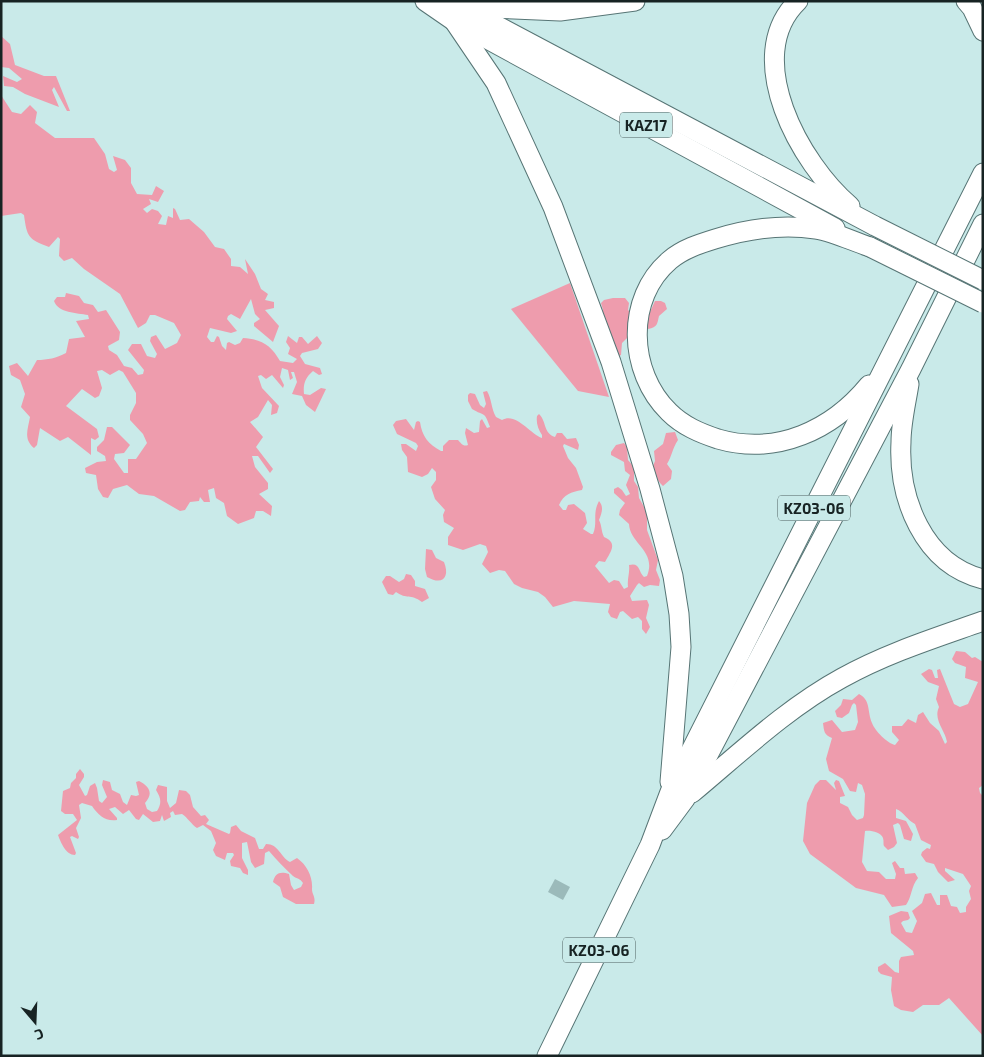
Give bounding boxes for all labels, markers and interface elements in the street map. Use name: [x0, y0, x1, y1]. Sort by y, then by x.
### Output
road number: KAZ17: [620, 112, 672, 138]
road number: KZ03-06: [778, 496, 850, 520]
road number: KZ03-06: [563, 938, 635, 962]
north arrow: [10, 997, 60, 1047]
text: С: [33, 1025, 46, 1044]

